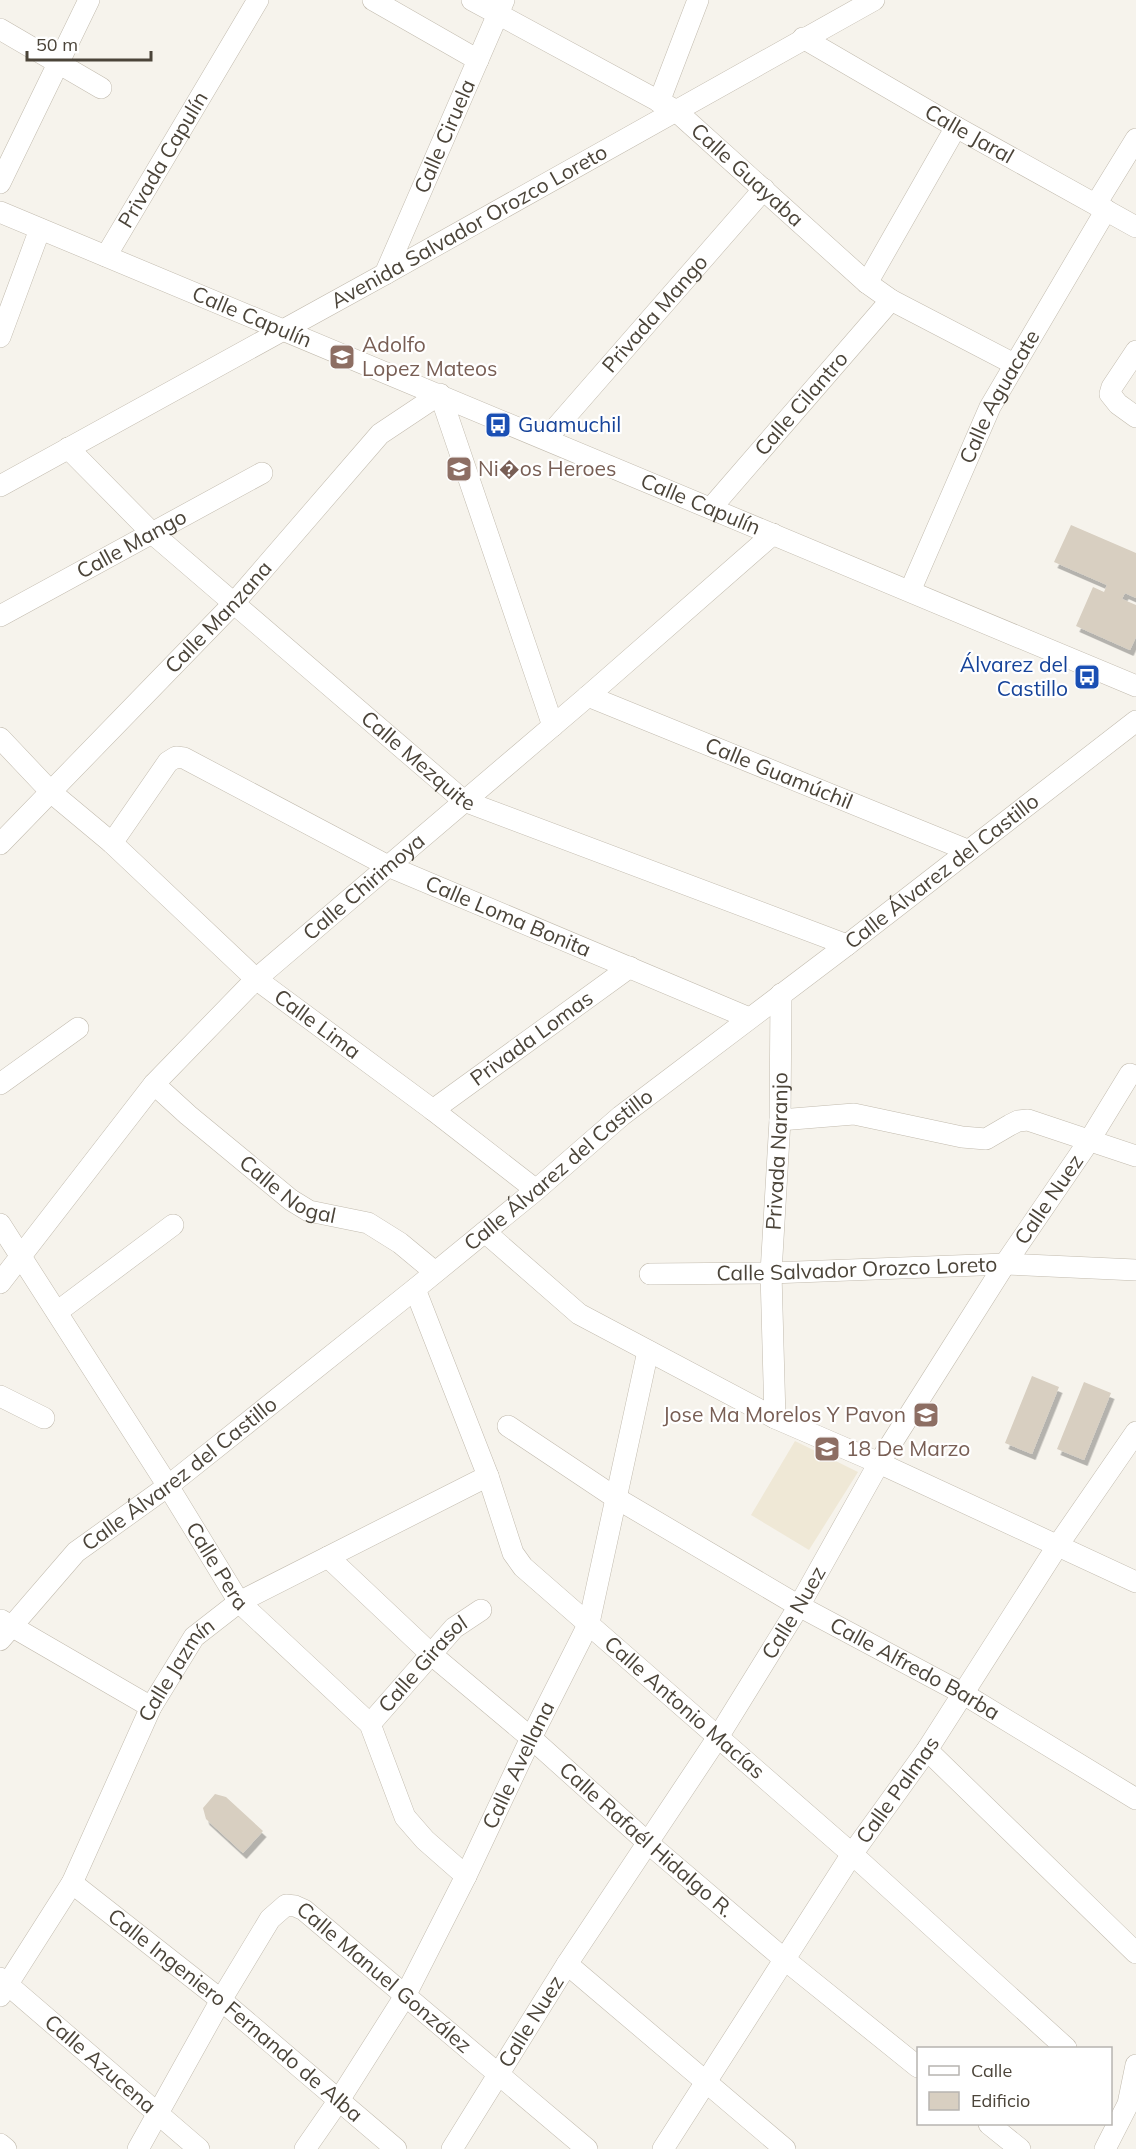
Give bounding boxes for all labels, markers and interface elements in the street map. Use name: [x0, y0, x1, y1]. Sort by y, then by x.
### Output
scale bar: [27, 24, 152, 62]
text: 50 m: [36, 33, 78, 56]
street label: Calle Ciruela: [408, 75, 480, 197]
street label: Privada Capulín: [112, 86, 213, 232]
street label: Calle Jaral: [920, 98, 1019, 169]
street label: Calle Guayaba: [686, 117, 809, 232]
street label: Avenida Salvador Orozco Loreto: [326, 138, 611, 313]
street label: Privada Mango: [596, 249, 713, 378]
street label: Calle Capulín: [189, 280, 316, 353]
street label: Calle Aguacate: [953, 325, 1045, 467]
place label: Adolfo Lopez Mateos: [362, 331, 497, 381]
school or university icon: Adolfo Lopez Mateos: [327, 342, 357, 372]
street label: Calle Cilantro: [748, 345, 853, 461]
bus stop icon: Guamuchil: [483, 410, 513, 440]
place label: Guamuchil: [518, 411, 621, 437]
school or university icon: Ni�os Heroes: [444, 454, 474, 484]
place label: Ni�os Heroes: [478, 455, 616, 481]
street label: Calle Capulín: [637, 467, 765, 540]
street label: Calle Mango: [72, 503, 191, 584]
street label: Calle Manzana: [159, 555, 277, 678]
place label: Álvarez del Castillo: [960, 651, 1068, 701]
bus stop icon: Álvarez del Castillo: [1072, 662, 1102, 692]
street label: Calle Mezquite: [356, 704, 479, 816]
street label: Calle Guamúchil: [702, 731, 857, 814]
street label: Calle Álvarez del Castillo: [839, 787, 1044, 954]
street label: Calle Chirimoya: [297, 827, 430, 945]
street label: Calle Loma Bonita: [422, 869, 595, 962]
street label: Calle Lima: [269, 983, 366, 1064]
street label: Privada Lomas: [465, 984, 598, 1091]
street label: Privada Naranjo: [760, 1072, 792, 1231]
street label: Calle Álvarez del Castillo: [458, 1083, 658, 1256]
street label: Calle Nogal: [235, 1149, 338, 1228]
street label: Calle Nuez: [1008, 1149, 1088, 1249]
street label: Calle Salvador Orozco Loreto: [716, 1250, 998, 1285]
street label: Calle Álvarez del Castillo: [76, 1390, 282, 1556]
school or university icon: Jose Ma Morelos Y Pavon: [911, 1400, 941, 1430]
place label: Jose Ma Morelos Y Pavon: [663, 1401, 906, 1427]
school or university icon: 18 De Marzo: [812, 1434, 842, 1464]
place label: 18 De Marzo: [846, 1435, 970, 1461]
street label: Calle Pera: [181, 1517, 254, 1616]
street label: Calle Nuez: [755, 1561, 831, 1664]
street label: Calle Girasol: [372, 1609, 472, 1717]
street label: Calle Alfredo Barba: [826, 1611, 1005, 1725]
street label: Calle Jazmín: [132, 1612, 219, 1725]
street label: Calle Antonio Macías: [599, 1630, 771, 1784]
street label: Calle Avellana: [476, 1697, 559, 1833]
street label: Calle Palmas: [850, 1731, 944, 1848]
street label: Calle Rafaél Hidalgo R.: [554, 1756, 739, 1922]
street label: Calle Manuel González: [292, 1895, 477, 2058]
street label: Calle Ingeniero Fernando de Alba: [103, 1902, 368, 2127]
street label: Calle Nuez: [492, 1970, 569, 2072]
street label: Calle Azucena: [40, 2008, 162, 2118]
legend: [917, 2047, 1112, 2125]
text: Calle: [971, 2059, 1012, 2082]
text: Edificio: [971, 2089, 1030, 2112]

